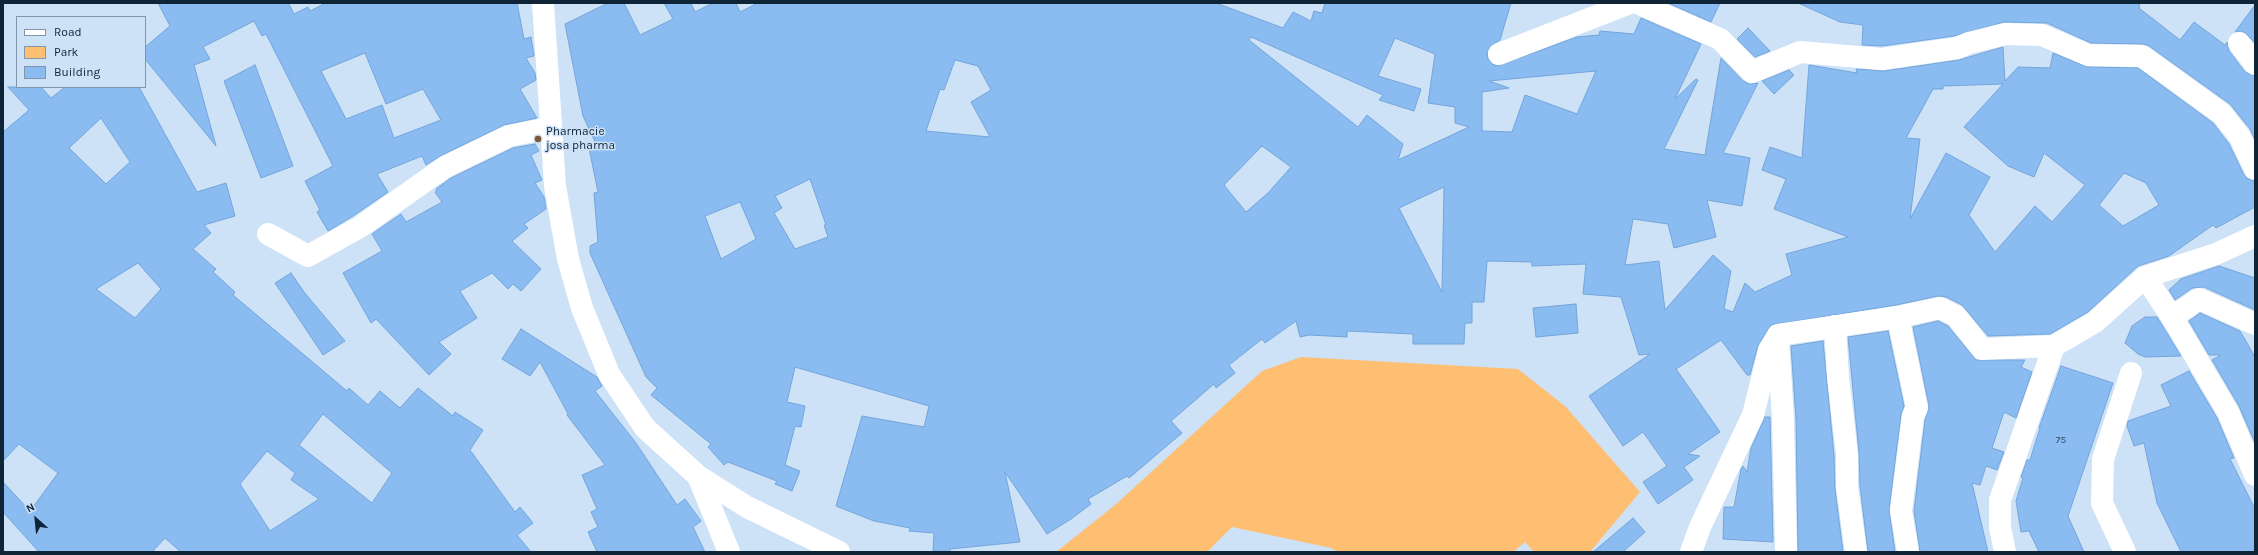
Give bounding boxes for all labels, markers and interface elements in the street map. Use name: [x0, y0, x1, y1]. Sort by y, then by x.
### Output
legend: [16, 16, 146, 88]
text: Road: [54, 25, 82, 39]
text: Park: [54, 45, 78, 59]
text: Building: [54, 65, 100, 79]
place label: Pharmacie josa pharma: [546, 125, 615, 153]
marker: Pharmacie josa pharma: [533, 134, 543, 144]
house number: 75: [2056, 434, 2066, 446]
north arrow: [16, 499, 56, 539]
text: N: [24, 500, 37, 515]

